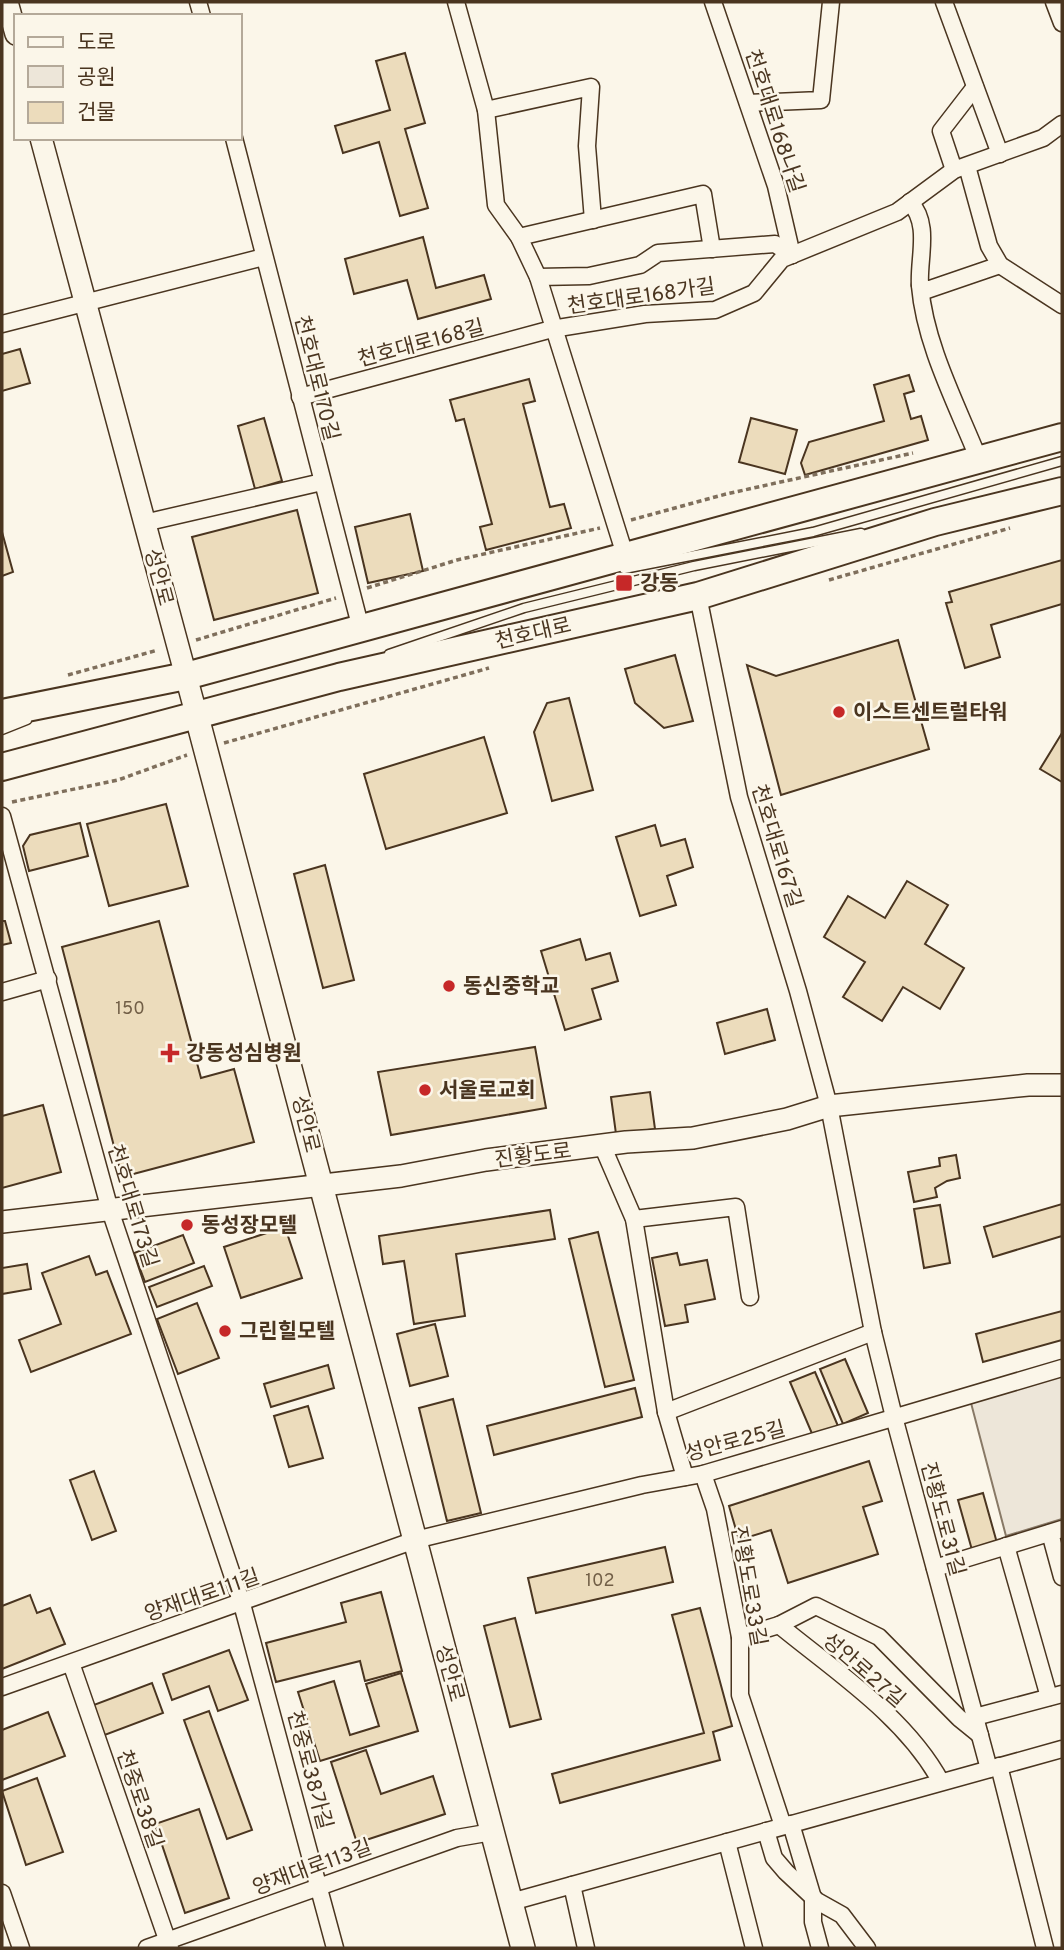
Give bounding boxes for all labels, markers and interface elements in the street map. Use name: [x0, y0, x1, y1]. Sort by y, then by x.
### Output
legend: [14, 14, 242, 140]
text: 도로: [77, 30, 116, 57]
street label: 천호대로168나길: [738, 46, 809, 197]
text: 공원: [77, 65, 116, 92]
text: 건물: [77, 100, 116, 127]
street label: 천호대로168가길: [565, 274, 717, 321]
street label: 천호대로170길: [287, 313, 344, 444]
street label: 천호대로168길: [355, 315, 488, 374]
street label: 성안로: [137, 546, 178, 609]
place label: 강동: [640, 571, 679, 598]
marker: 강동: [614, 573, 634, 593]
street label: 천호대로: [493, 613, 574, 656]
place label: 이스트센트럴타워: [853, 700, 1008, 727]
marker: 이스트센트럴타워: [831, 704, 847, 720]
street label: 천호대로167길: [744, 782, 807, 911]
place label: 동신중학교: [463, 974, 560, 1001]
marker: 동신중학교: [441, 978, 457, 994]
house number: 150: [115, 998, 145, 1021]
place label: 강동성심병원: [186, 1041, 302, 1068]
marker: 강동성심병원: [160, 1043, 180, 1063]
place label: 서울로교회: [439, 1078, 536, 1105]
marker: 서울로교회: [417, 1082, 433, 1098]
street label: 성안로: [284, 1093, 325, 1156]
street label: 진황도로: [493, 1138, 573, 1175]
street label: 천호대로173길: [100, 1141, 163, 1271]
place label: 동성장모텔: [201, 1213, 298, 1240]
marker: 동성장모텔: [179, 1217, 195, 1233]
place label: 그린힐모텔: [239, 1319, 336, 1346]
marker: 그린힐모텔: [217, 1323, 233, 1339]
street label: 성안로25길: [682, 1416, 789, 1469]
street label: 진황도로31길: [913, 1459, 970, 1579]
street label: 진황도로33길: [724, 1524, 771, 1649]
street label: 양재대로111길: [141, 1564, 264, 1629]
house number: 102: [585, 1570, 615, 1593]
street label: 성안로27길: [816, 1628, 910, 1714]
street label: 성안로: [428, 1642, 469, 1705]
street label: 천중로38가길: [280, 1708, 337, 1833]
street label: 천중로38길: [109, 1747, 168, 1852]
street label: 양재대로113길: [249, 1834, 376, 1902]

